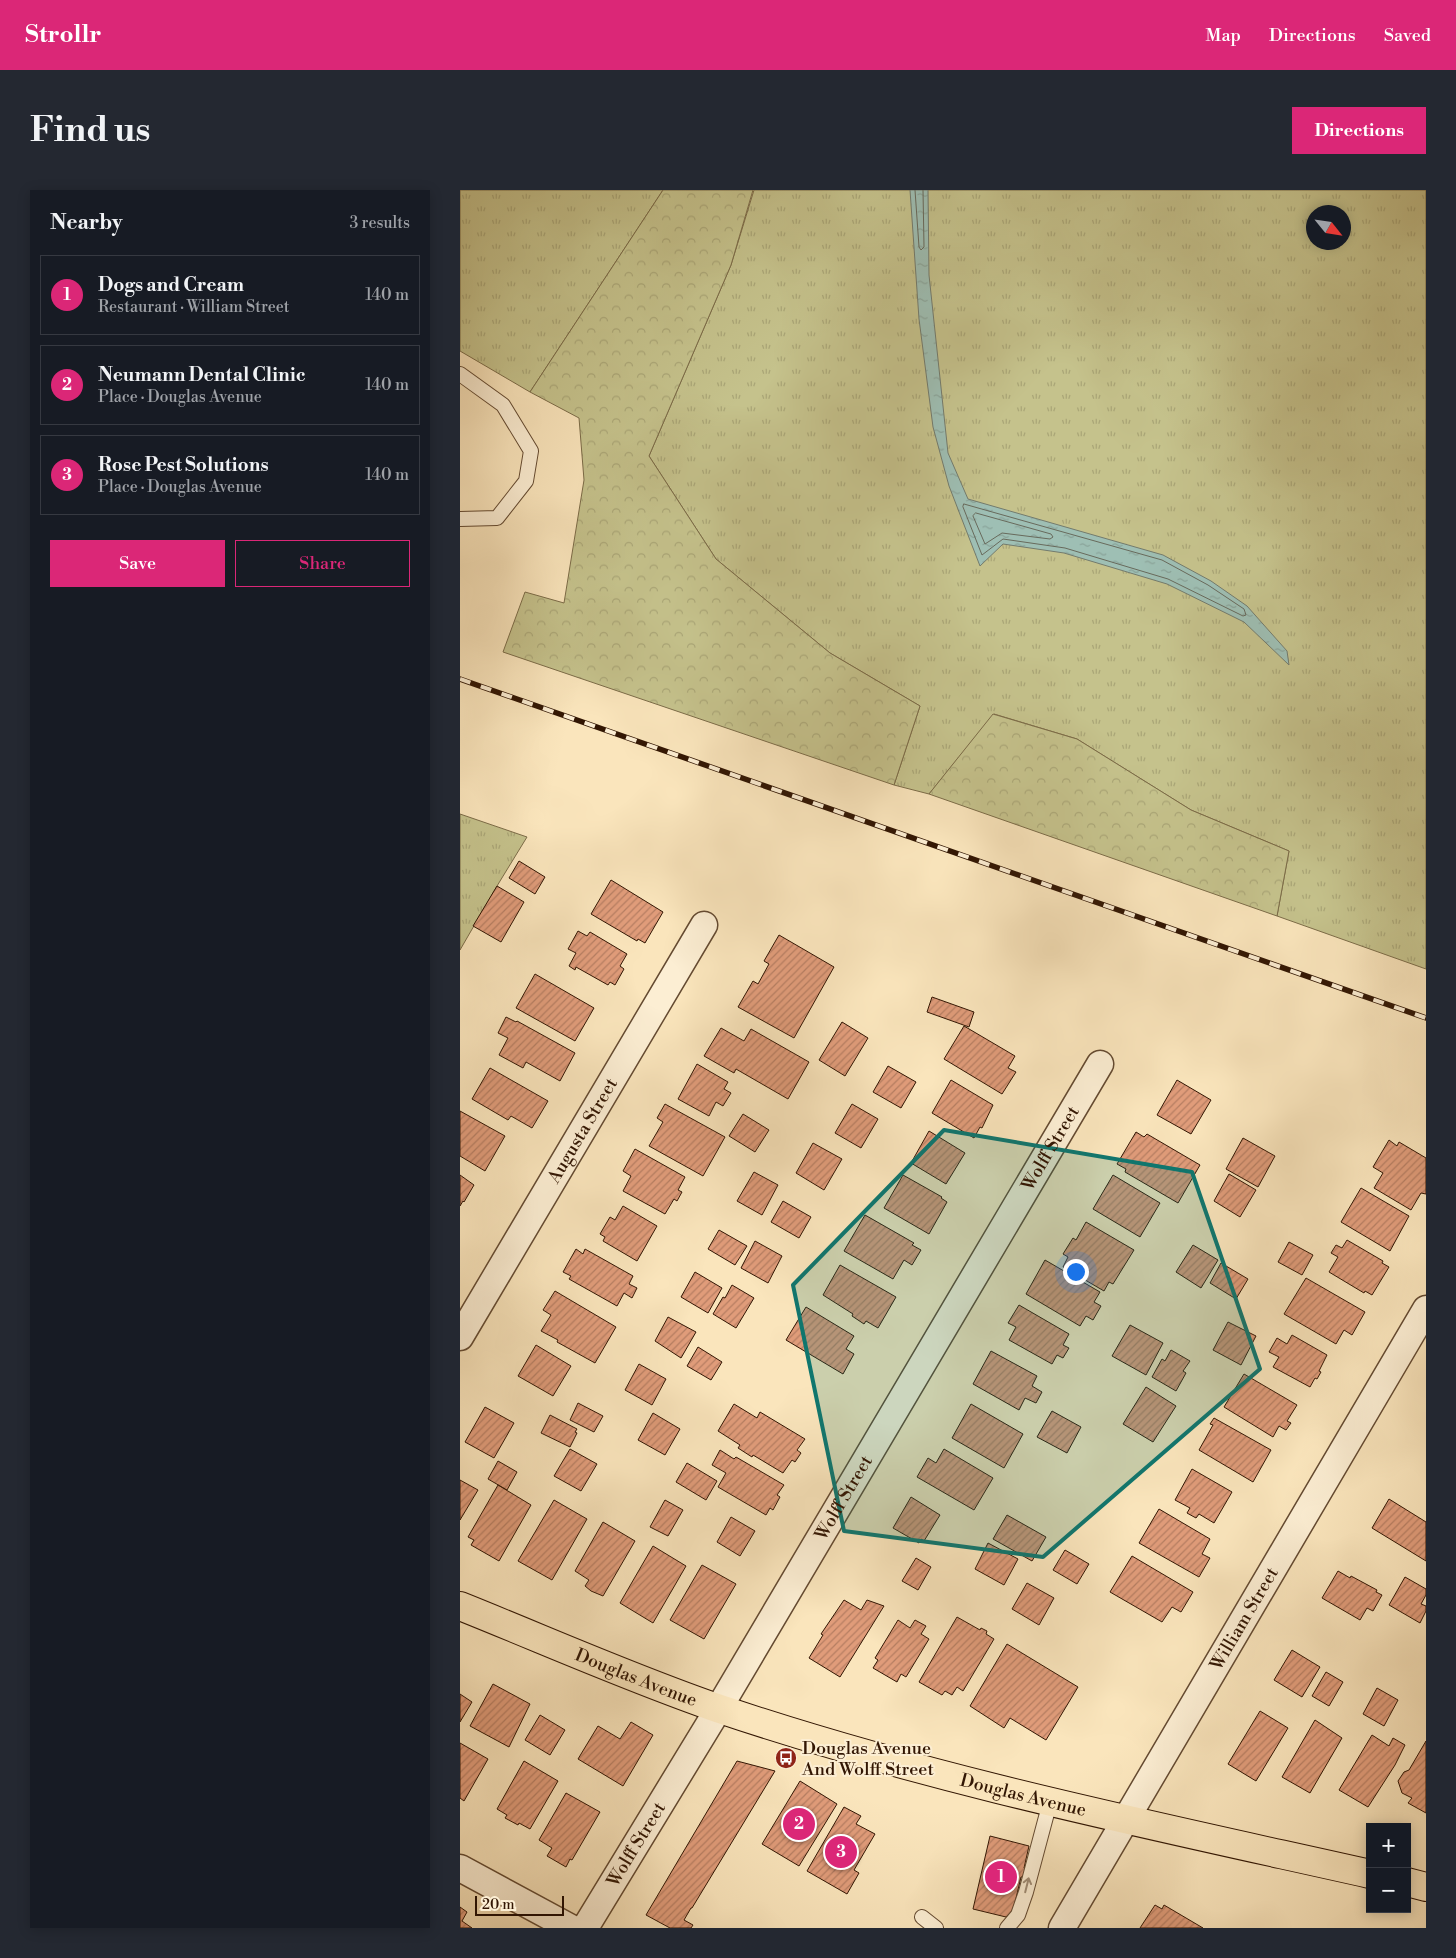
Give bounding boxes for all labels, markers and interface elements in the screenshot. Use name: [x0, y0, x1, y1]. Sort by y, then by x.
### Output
text: Strollr: [25, 20, 101, 50]
text: Map: [1205, 24, 1241, 47]
text: Directions: [1269, 24, 1356, 47]
text: Saved: [1384, 24, 1431, 47]
button: Directions: [1292, 107, 1426, 154]
text: Find us: [30, 109, 150, 152]
north arrow: [1306, 205, 1351, 250]
text: Nearby: [50, 210, 123, 236]
text: 3 results: [349, 213, 410, 233]
text: Dogs and Cream: [98, 273, 244, 297]
text: 1: [63, 285, 71, 305]
text: 140 m: [365, 285, 409, 305]
text: Restaurant · William Street: [98, 297, 290, 317]
text: Neumann Dental Clinic: [98, 363, 306, 387]
text: 2: [62, 375, 72, 395]
text: 140 m: [365, 375, 409, 395]
text: Place · Douglas Avenue: [98, 387, 262, 407]
text: Rose Pest Solutions: [98, 453, 269, 477]
text: 3: [62, 465, 72, 485]
text: 140 m: [365, 465, 409, 485]
text: Place · Douglas Avenue: [98, 477, 262, 497]
button: Save: [50, 540, 225, 587]
button: Share: [235, 540, 410, 587]
street label: Augusta Street: [542, 1073, 623, 1188]
street label: Wolff Street: [1016, 1101, 1085, 1196]
your location: [1063, 1259, 1089, 1285]
street label: Wolff Street: [809, 1451, 878, 1545]
street label: William Street: [1205, 1563, 1284, 1675]
street label: Douglas Avenue: [571, 1644, 700, 1712]
place label: Douglas Avenue And Wolff Street: [801, 1737, 934, 1781]
bus stop icon: Douglas Avenue And Wolff Street: [774, 1746, 798, 1770]
street label: Douglas Avenue: [958, 1769, 1088, 1822]
street label: Wolff Street: [601, 1798, 671, 1892]
pin: 2: [783, 1805, 815, 1843]
map controls: [1366, 1823, 1411, 1913]
button: +: [1366, 1823, 1411, 1868]
pin: 3: [825, 1833, 857, 1871]
pin: 1: [985, 1858, 1017, 1896]
button: −: [1366, 1868, 1411, 1913]
one-way arrow: [1023, 1877, 1033, 1893]
scale bar: [475, 1893, 564, 1916]
text: 20 m: [482, 1896, 514, 1914]

